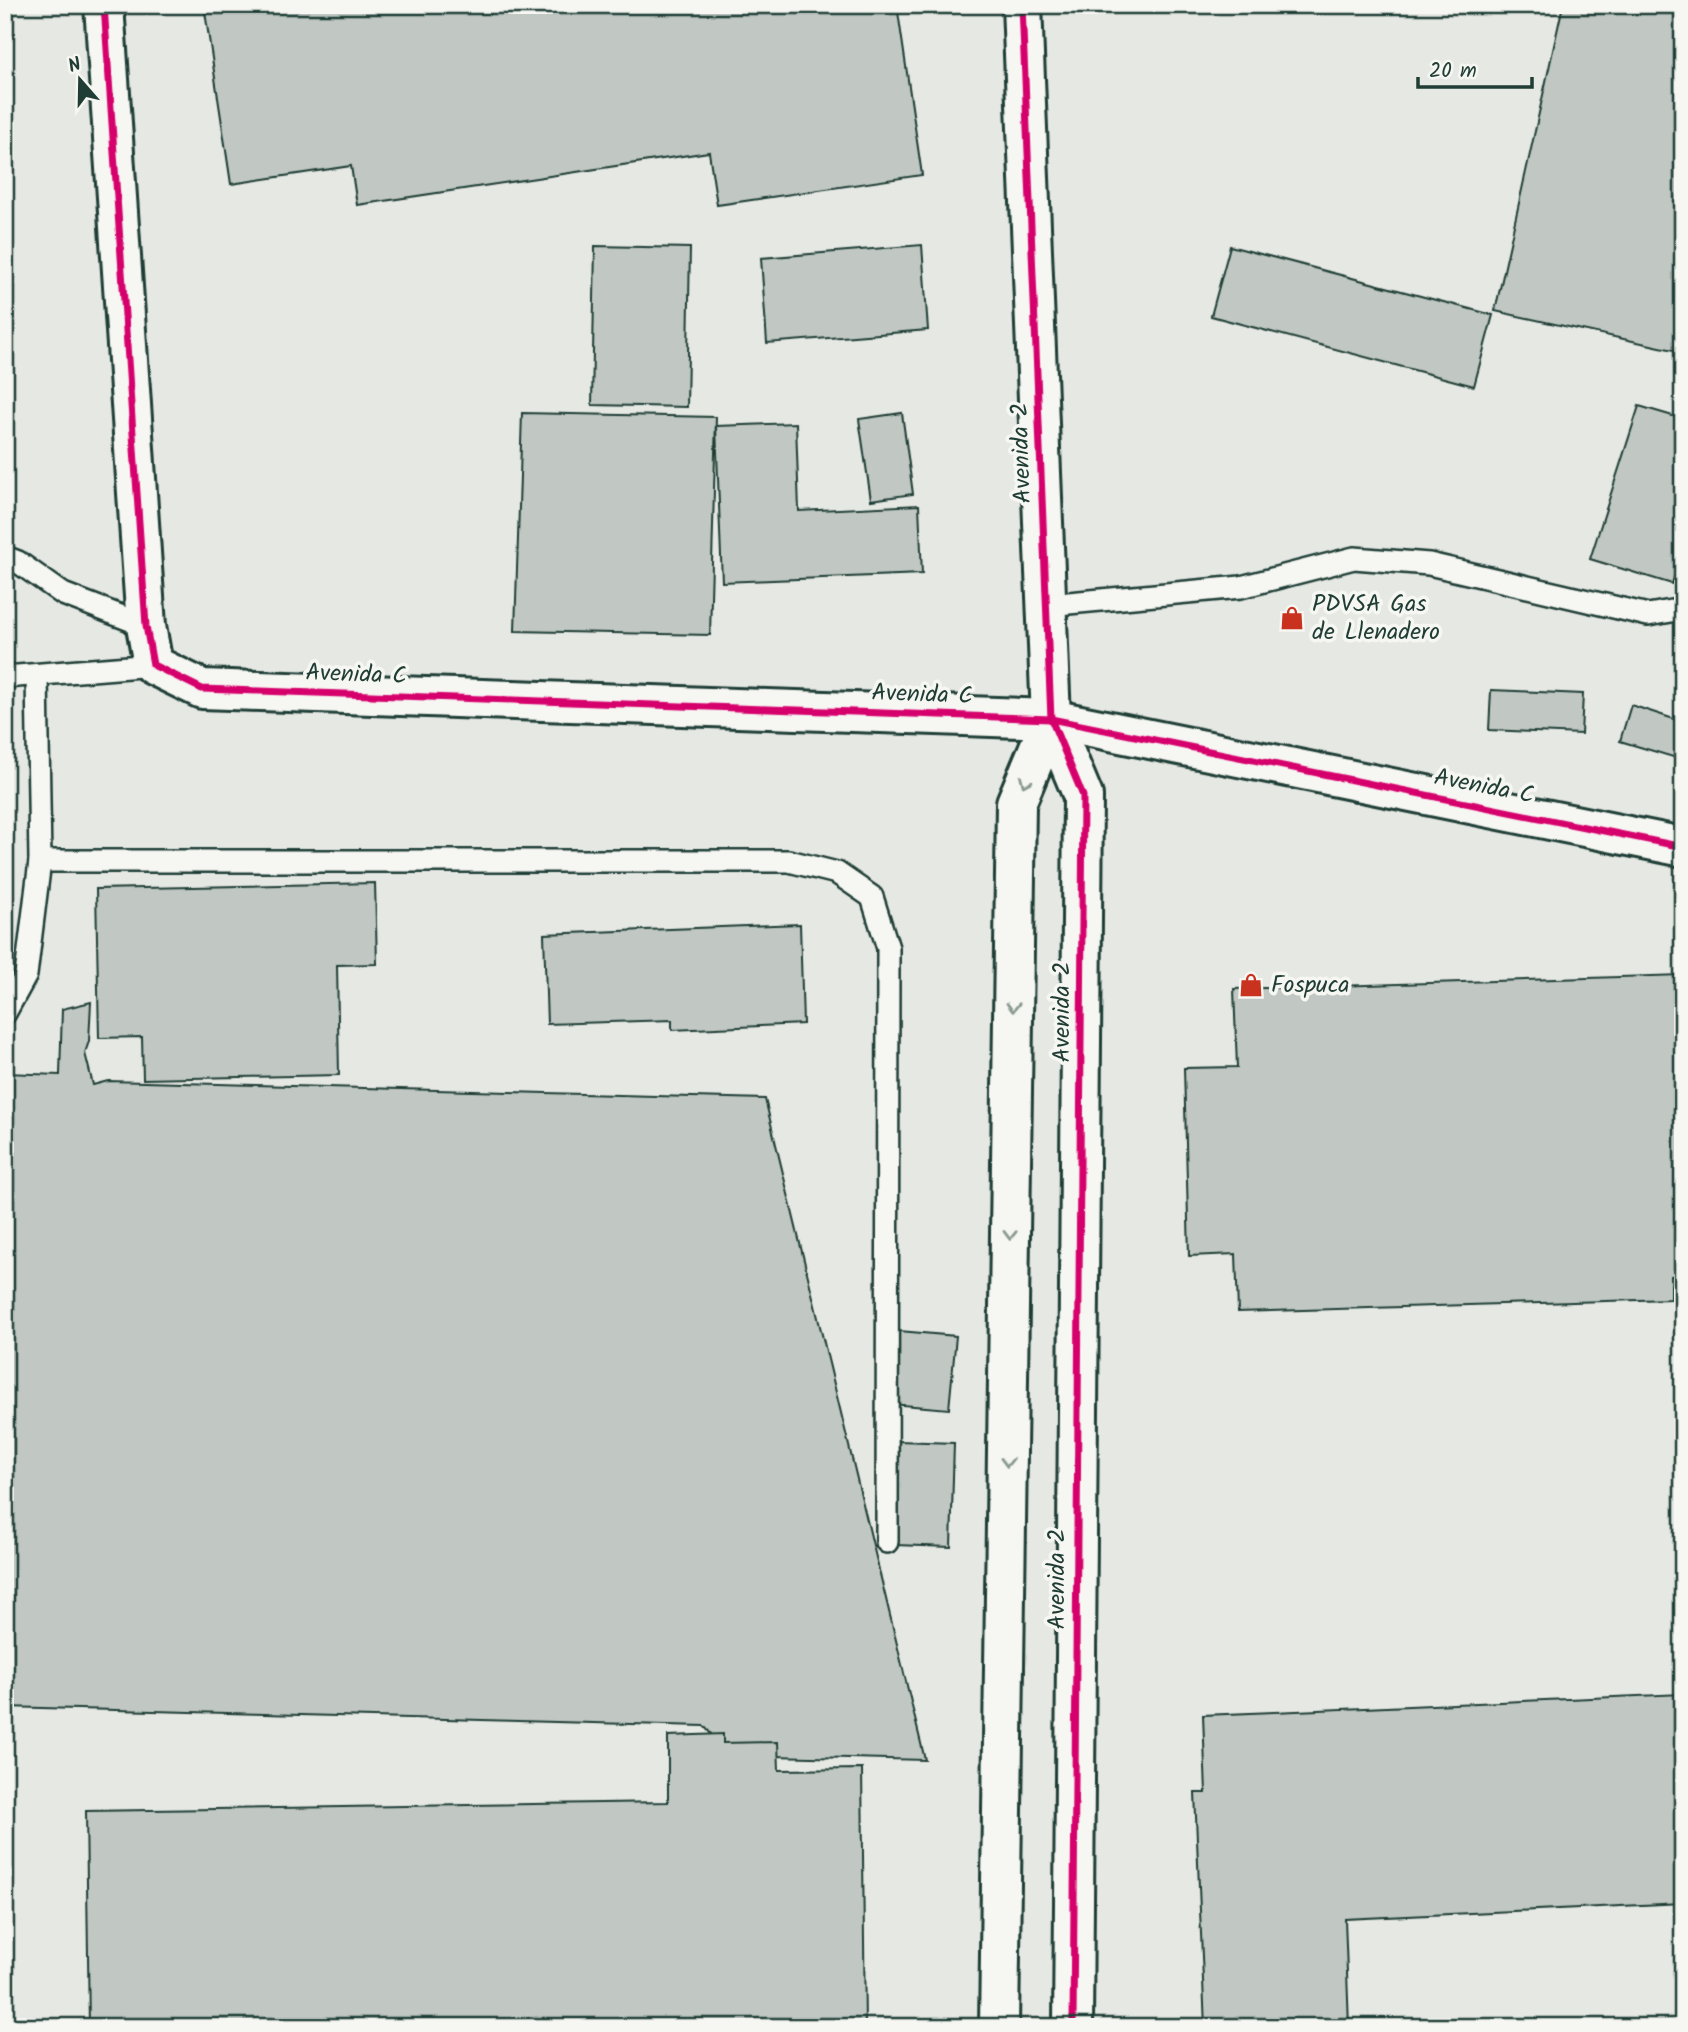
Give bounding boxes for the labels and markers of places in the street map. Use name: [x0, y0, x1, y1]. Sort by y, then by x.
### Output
place label: PDVSA Gas de Llenadero: [1312, 585, 1440, 652]
shop icon: PDVSA Gas de Llenadero: [1278, 604, 1306, 632]
place label: Fospuca: [1271, 966, 1350, 1005]
shop icon: Fospuca: [1237, 971, 1265, 999]

